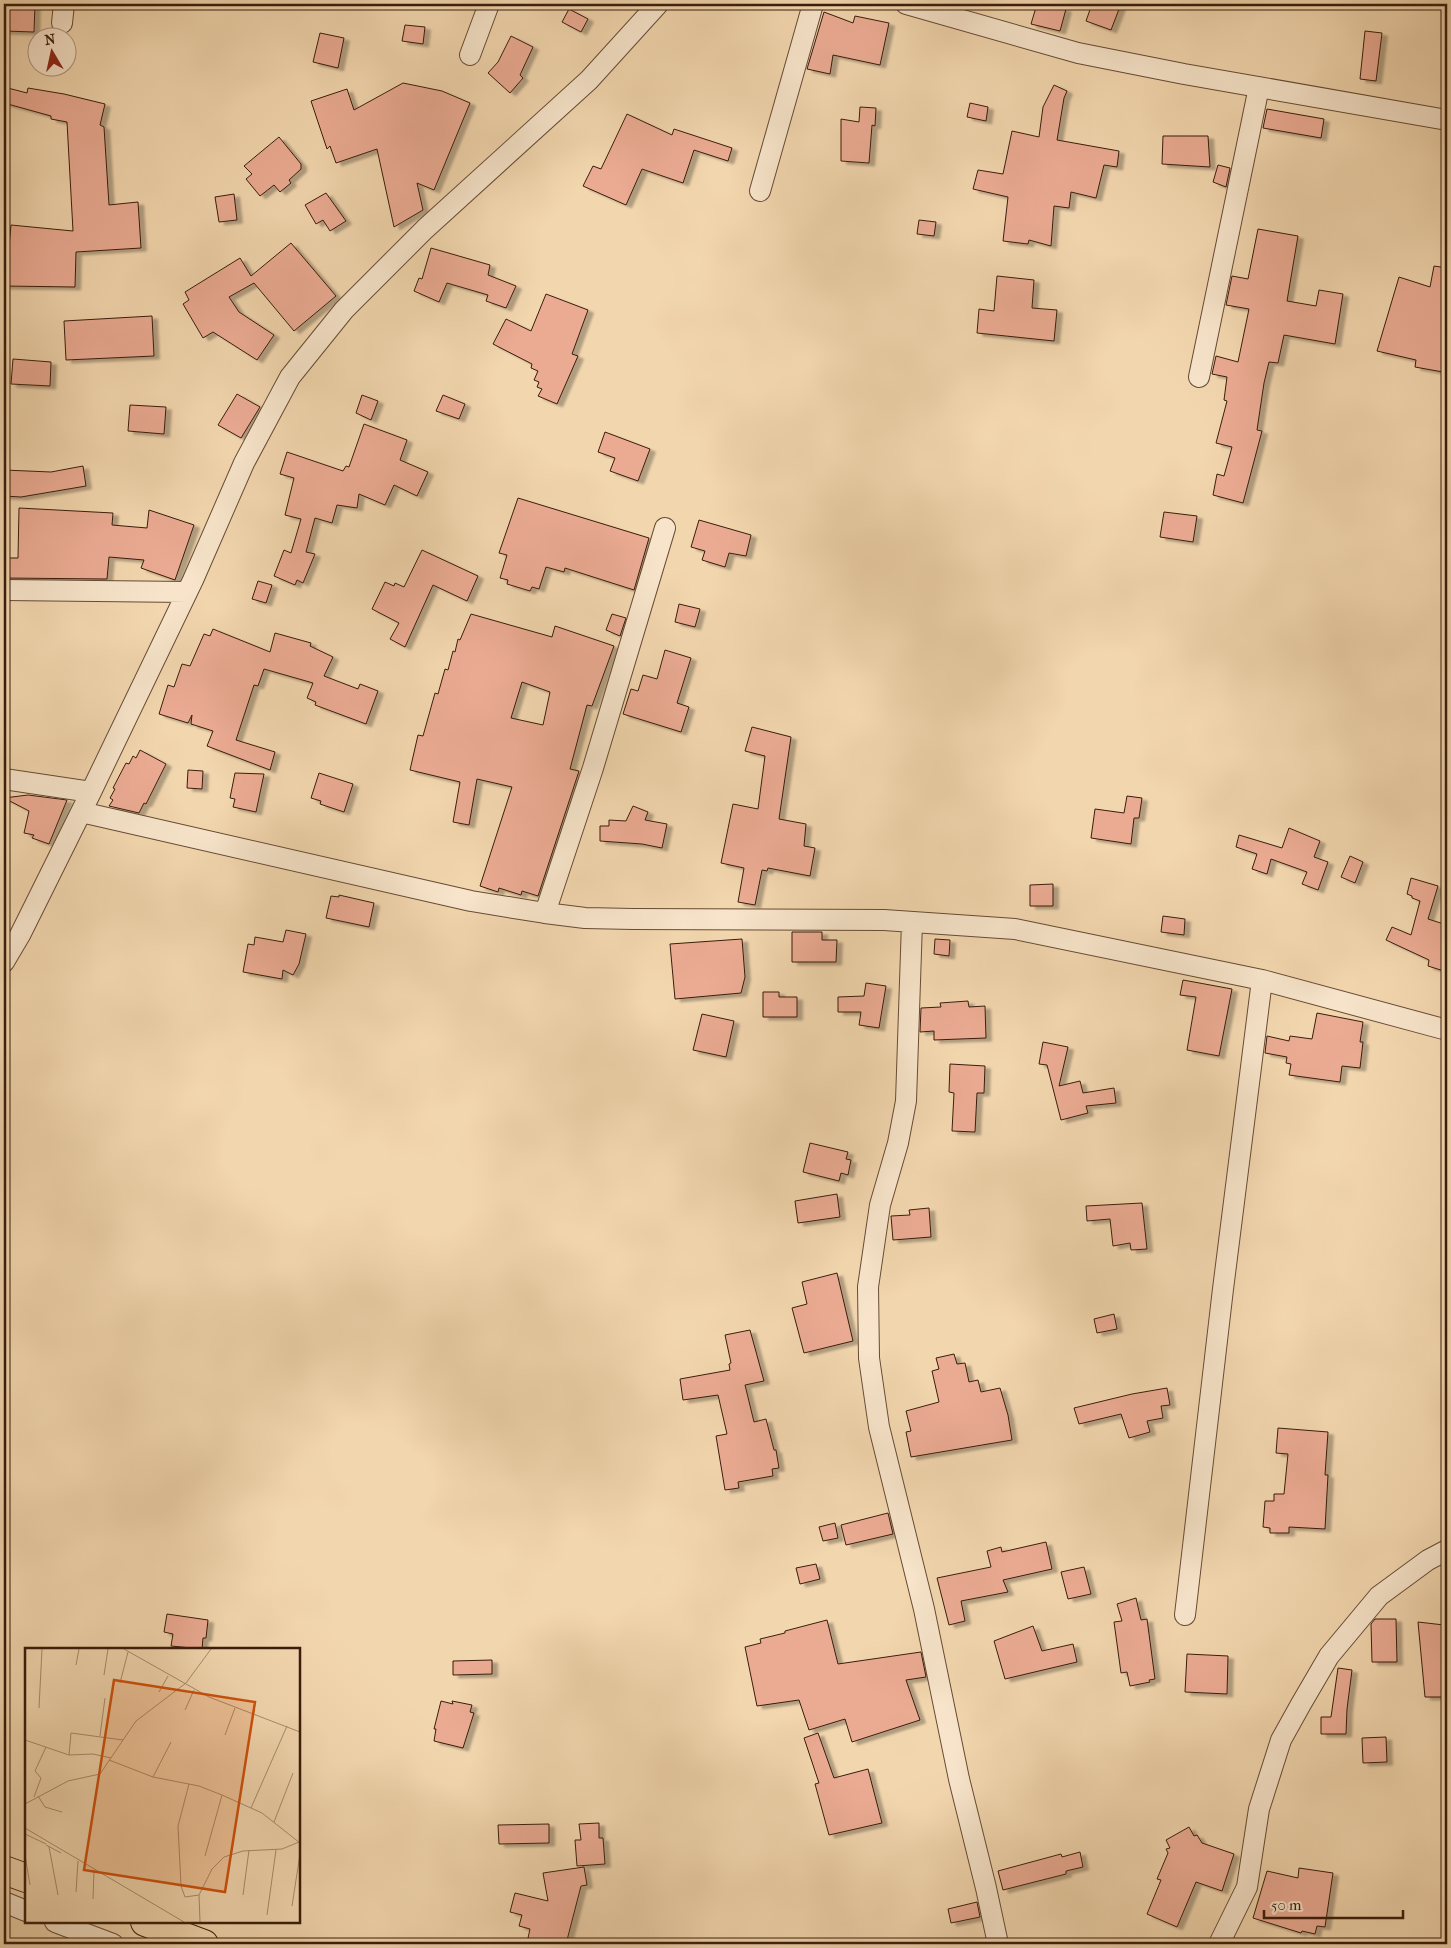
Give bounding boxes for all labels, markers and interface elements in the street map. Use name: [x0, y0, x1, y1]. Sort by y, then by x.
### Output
north arrow: [28, 28, 78, 78]
text: N: [43, 30, 57, 49]
inset map: [25, 1648, 300, 1923]
scale bar: [1264, 1888, 1402, 1920]
text: 50 m: [1271, 1896, 1302, 1914]

